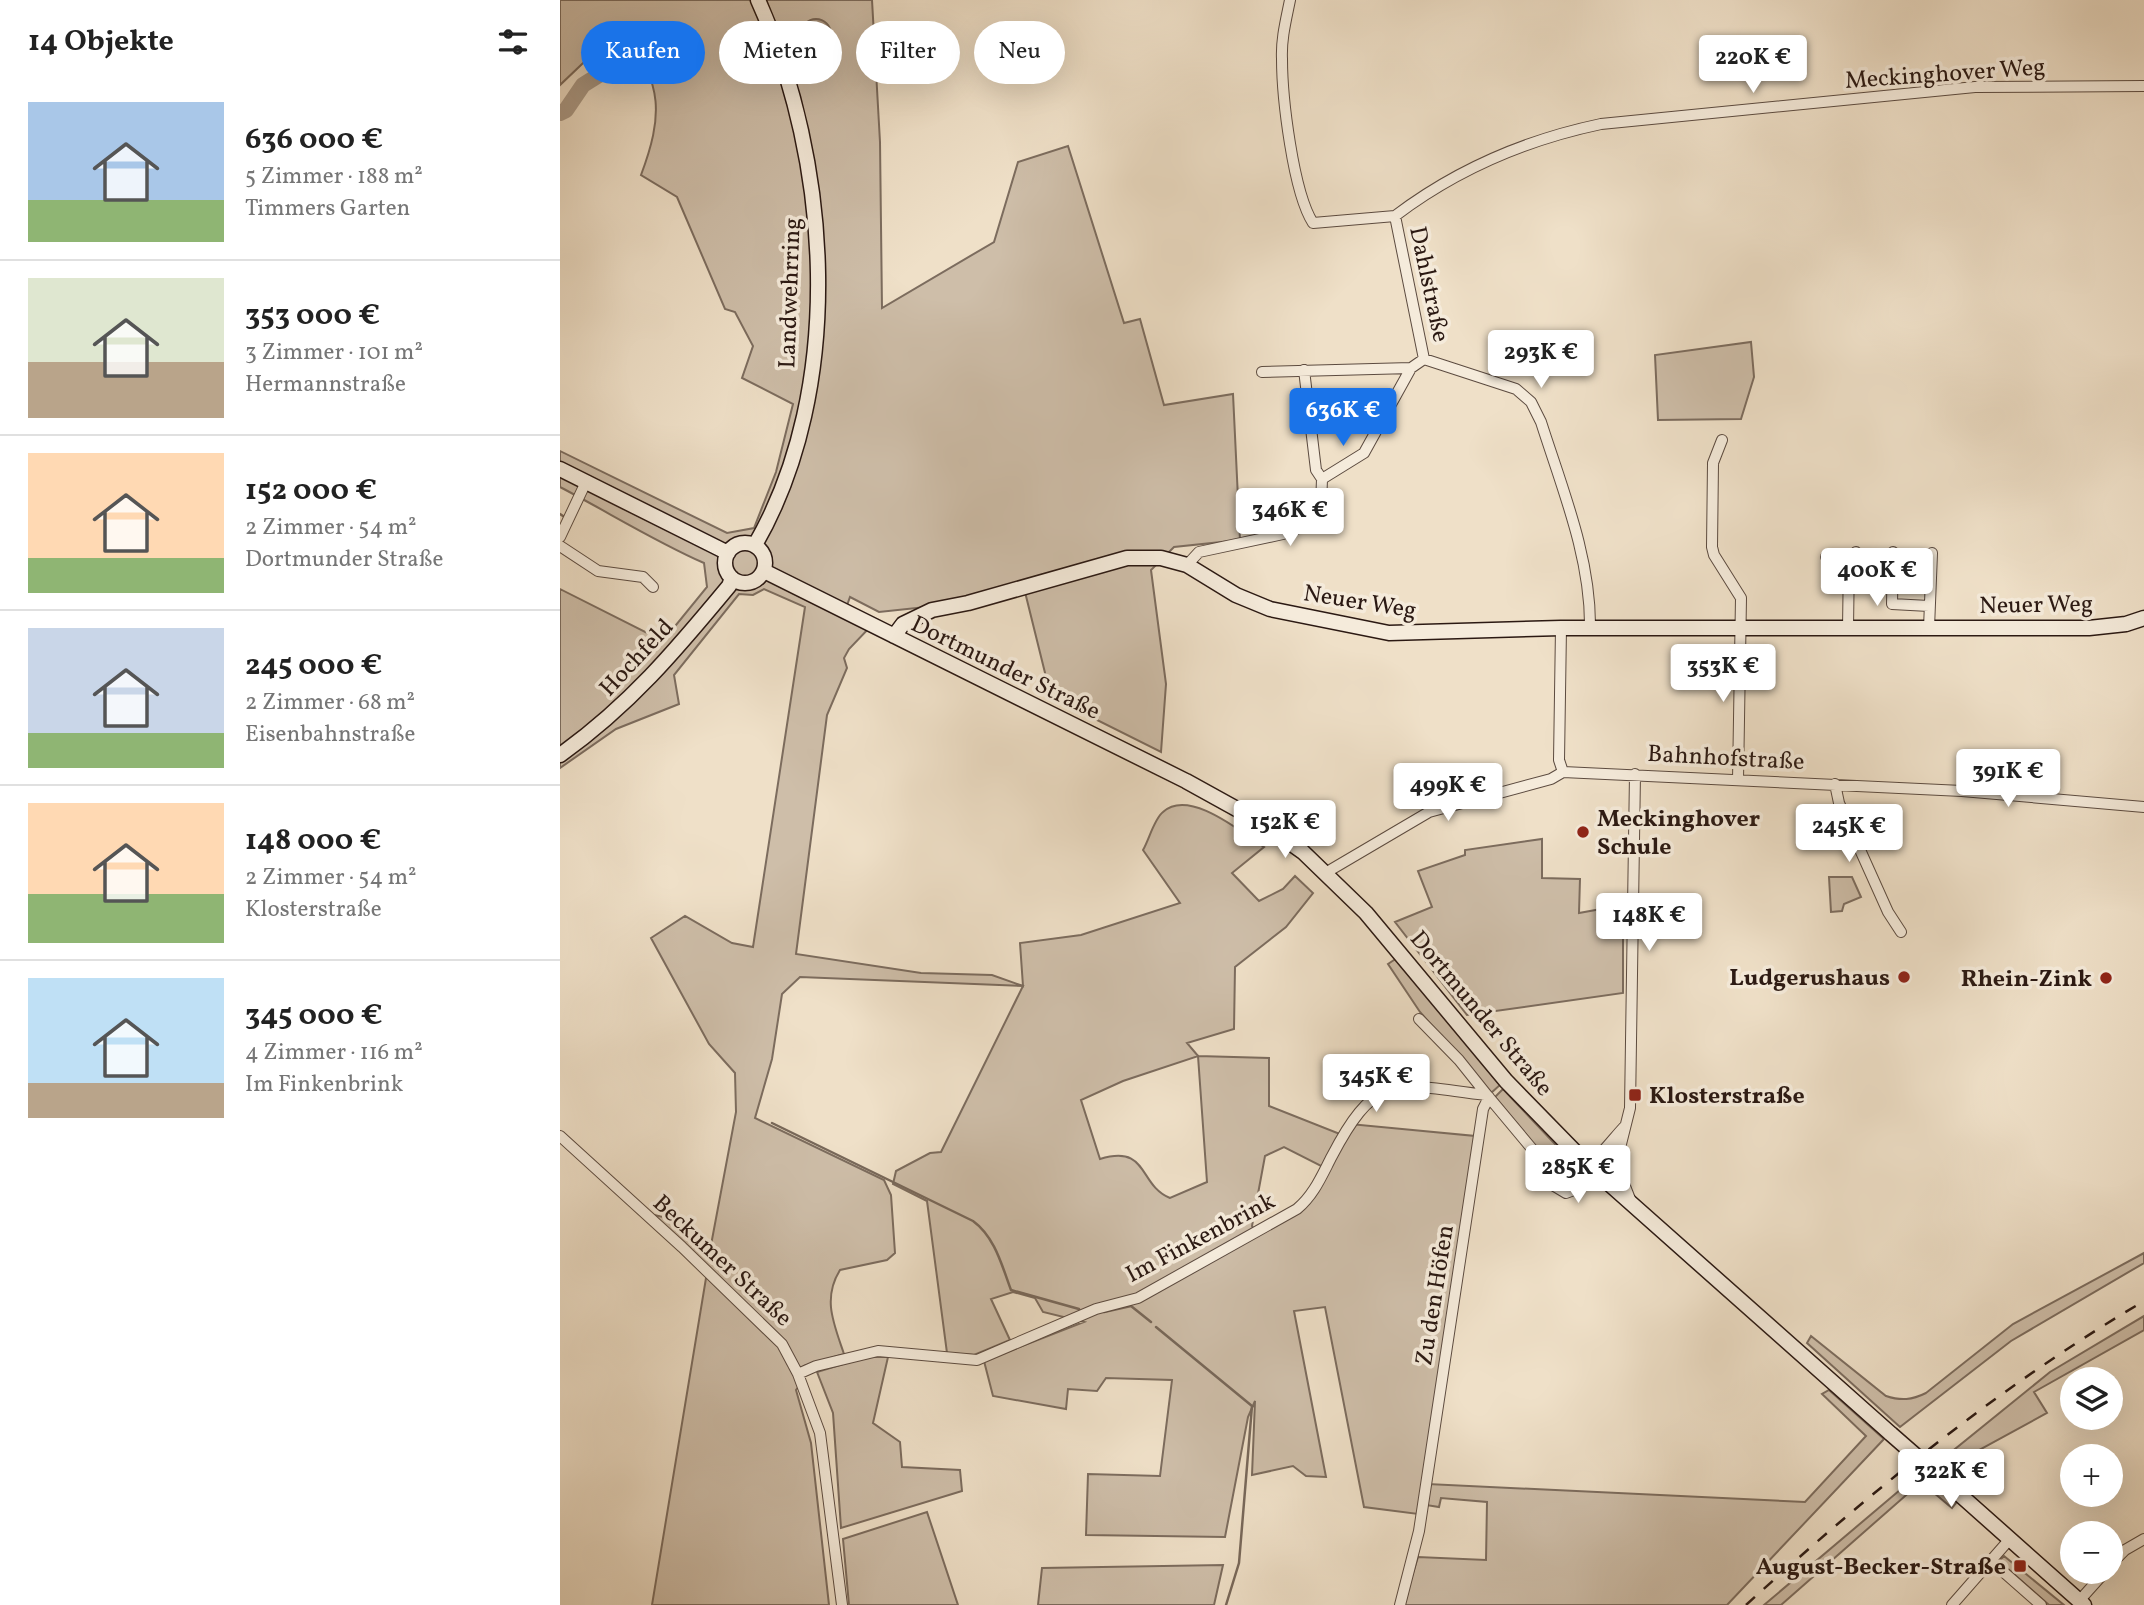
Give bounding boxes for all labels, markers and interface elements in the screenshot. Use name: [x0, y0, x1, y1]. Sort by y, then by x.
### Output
text: 14 Objekte: [28, 21, 174, 63]
chip: Kaufen: [581, 21, 705, 84]
chip: Mieten: [719, 21, 842, 84]
chip: Filter: [856, 21, 960, 84]
chip: Neu: [974, 21, 1065, 84]
icon: filters: [494, 23, 532, 61]
pin: 220K €: [1696, 36, 1810, 95]
text: 220K €: [1715, 42, 1791, 74]
street label: Meckinghover Weg: [1844, 51, 2047, 99]
text: 636 000 €: [245, 119, 383, 161]
icon: home: [84, 130, 168, 214]
text: 5 Zimmer · 188 m²: [245, 161, 423, 193]
text: Timmers Garten: [245, 193, 410, 225]
street label: Landwehrring: [771, 217, 811, 369]
street label: Dahlstraße: [1399, 223, 1457, 345]
text: 353 000 €: [245, 295, 380, 337]
icon: home: [84, 306, 168, 390]
pin: 293K €: [1484, 330, 1598, 390]
text: 3 Zimmer · 101 m²: [245, 337, 423, 369]
text: 293K €: [1504, 337, 1578, 369]
text: Hermannstraße: [245, 369, 406, 401]
pin: 636K €: [1286, 388, 1400, 448]
text: 636K €: [1305, 395, 1381, 427]
text: 152 000 €: [245, 470, 377, 512]
icon: home: [84, 481, 168, 565]
pin: 346K €: [1233, 489, 1347, 548]
text: 346K €: [1252, 495, 1328, 527]
text: 2 Zimmer · 54 m²: [245, 512, 417, 544]
text: Dortmunder Straße: [245, 544, 443, 576]
pin: 400K €: [1820, 548, 1934, 608]
text: 400K €: [1837, 555, 1917, 587]
street label: Neuer Weg: [1301, 577, 1419, 629]
street label: Neuer Weg: [1979, 588, 2093, 624]
street label: Dortmunder Straße: [905, 608, 1106, 729]
street label: Hochfeld: [592, 612, 682, 705]
pin: 353K €: [1666, 644, 1780, 704]
text: 245 000 €: [245, 645, 382, 687]
text: 353K €: [1687, 651, 1759, 683]
icon: home: [84, 656, 168, 740]
text: 2 Zimmer · 68 m²: [245, 687, 415, 719]
text: Eisenbahnstraße: [245, 719, 415, 751]
street label: Bahnhofstraße: [1646, 738, 1805, 780]
pin: 391K €: [1951, 750, 2065, 809]
text: 391K €: [1972, 756, 2044, 788]
pin: 499K €: [1391, 764, 1505, 823]
text: 499K €: [1409, 770, 1487, 802]
pin: 152K €: [1228, 800, 1342, 860]
place label: Meckinghover Schule: [1597, 803, 1760, 865]
pin: 245K €: [1792, 804, 1906, 864]
text: 152K €: [1250, 807, 1320, 839]
text: 245K €: [1812, 811, 1886, 843]
text: 148 000 €: [245, 820, 381, 862]
marker: Meckinghover Schule: [1575, 824, 1591, 840]
icon: home: [84, 831, 168, 915]
text: 2 Zimmer · 54 m²: [245, 862, 417, 894]
text: Klosterstraße: [245, 894, 382, 926]
pin: 148K €: [1592, 894, 1706, 953]
text: 148K €: [1612, 900, 1686, 932]
street label: Dortmunder Straße: [1401, 924, 1560, 1105]
place label: Ludgerushaus: [1729, 962, 1890, 996]
place label: Rhein-Zink: [1961, 963, 2092, 997]
marker: Ludgerushaus: [1896, 969, 1912, 985]
marker: Rhein-Zink: [2098, 970, 2114, 986]
text: 345 000 €: [245, 995, 383, 1037]
icon: home: [84, 1006, 168, 1090]
text: 4 Zimmer · 116 m²: [245, 1037, 423, 1069]
pin: 345K €: [1319, 1054, 1433, 1114]
text: 345K €: [1339, 1061, 1413, 1093]
text: Im Finkenbrink: [245, 1069, 403, 1101]
place label: Klosterstraße: [1649, 1080, 1805, 1114]
marker: Klosterstraße: [1627, 1087, 1643, 1103]
pin: 285K €: [1521, 1146, 1635, 1205]
text: 285K €: [1541, 1152, 1615, 1184]
street label: Im Finkenbrink: [1120, 1185, 1282, 1293]
street label: Beckumer Straße: [644, 1188, 799, 1335]
street label: Zu den Höfen: [1408, 1222, 1464, 1368]
map controls: [2060, 1367, 2123, 1584]
button: layers: [2060, 1367, 2123, 1430]
button: +: [2060, 1444, 2123, 1507]
pin: 322K €: [1894, 1450, 2008, 1509]
text: 322K €: [1914, 1456, 1988, 1488]
button: −: [2060, 1521, 2123, 1584]
place label: August-Becker-Straße: [1756, 1551, 2006, 1585]
marker: August-Becker-Straße: [2012, 1558, 2028, 1574]

